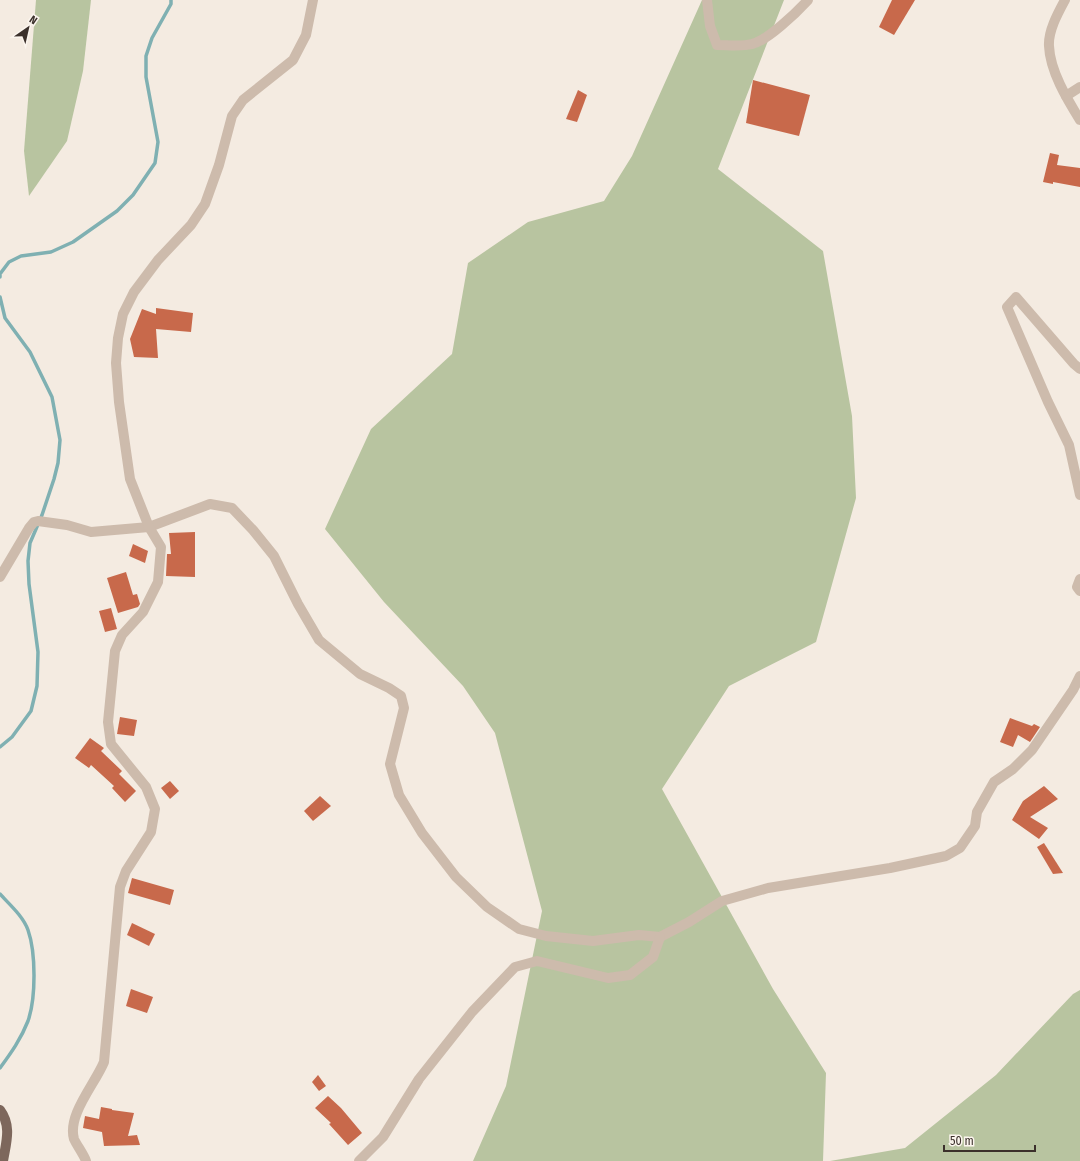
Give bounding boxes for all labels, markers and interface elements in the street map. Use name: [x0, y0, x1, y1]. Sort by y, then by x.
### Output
north arrow: [8, 8, 48, 48]
text: N: [27, 13, 40, 27]
scale bar: [944, 1127, 1035, 1153]
text: 50 m: [950, 1134, 974, 1148]

